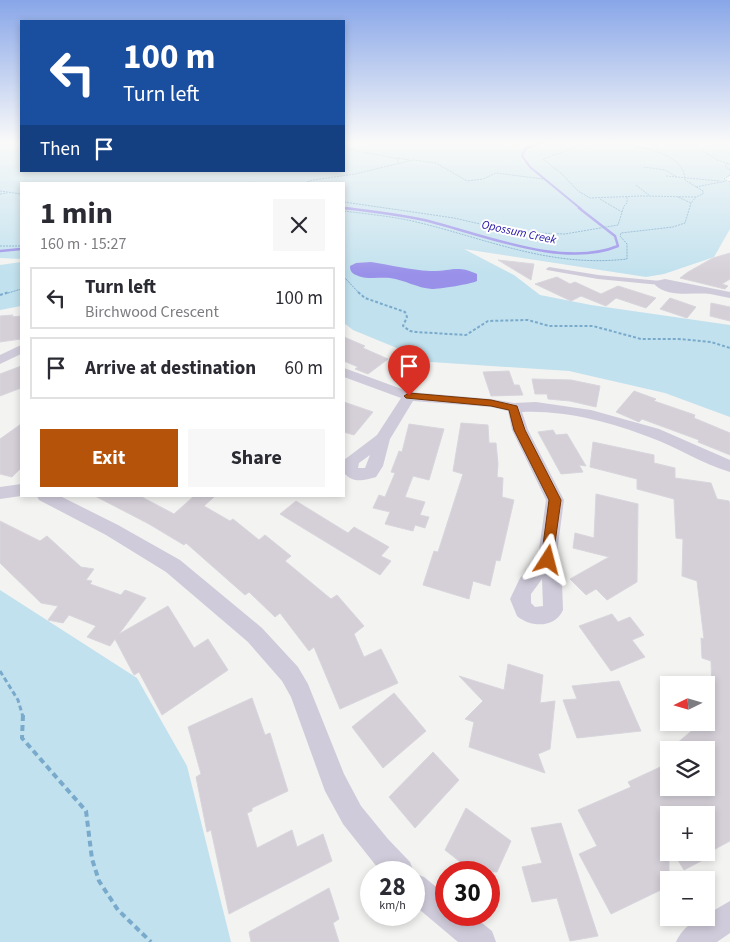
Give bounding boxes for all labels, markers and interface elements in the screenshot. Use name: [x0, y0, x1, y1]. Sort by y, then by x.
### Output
text: 100 m: [123, 32, 215, 82]
icon: left: [40, 40, 105, 105]
text: Turn left: [123, 78, 199, 110]
icon: arrive: [90, 135, 118, 163]
text: Then: [40, 136, 80, 163]
text: 1 min: [40, 192, 113, 235]
button: close: [273, 199, 325, 251]
water label: Opossum Creek: [480, 216, 558, 249]
text: 160 m · 15:27: [40, 233, 127, 255]
text: Turn left: [85, 274, 156, 301]
icon: left: [42, 284, 70, 312]
text: 100 m: [275, 285, 323, 312]
text: Birchwood Crescent: [85, 301, 219, 323]
pin: [388, 345, 430, 396]
icon: arrive: [395, 352, 423, 380]
icon: arrive: [42, 354, 70, 382]
text: Arrive at destination: [85, 355, 256, 382]
text: 60 m: [285, 355, 323, 382]
button: Exit: [40, 429, 178, 487]
button: Share: [188, 429, 325, 487]
position arrow: [521, 533, 573, 585]
north arrow: [660, 676, 715, 731]
map controls: [660, 676, 715, 926]
button: layers: [660, 741, 715, 796]
button: +: [660, 806, 715, 861]
speed limit sign: 30: [435, 861, 500, 926]
text: 28: [379, 869, 406, 905]
button: −: [660, 871, 715, 926]
text: km/h: [379, 897, 406, 914]

